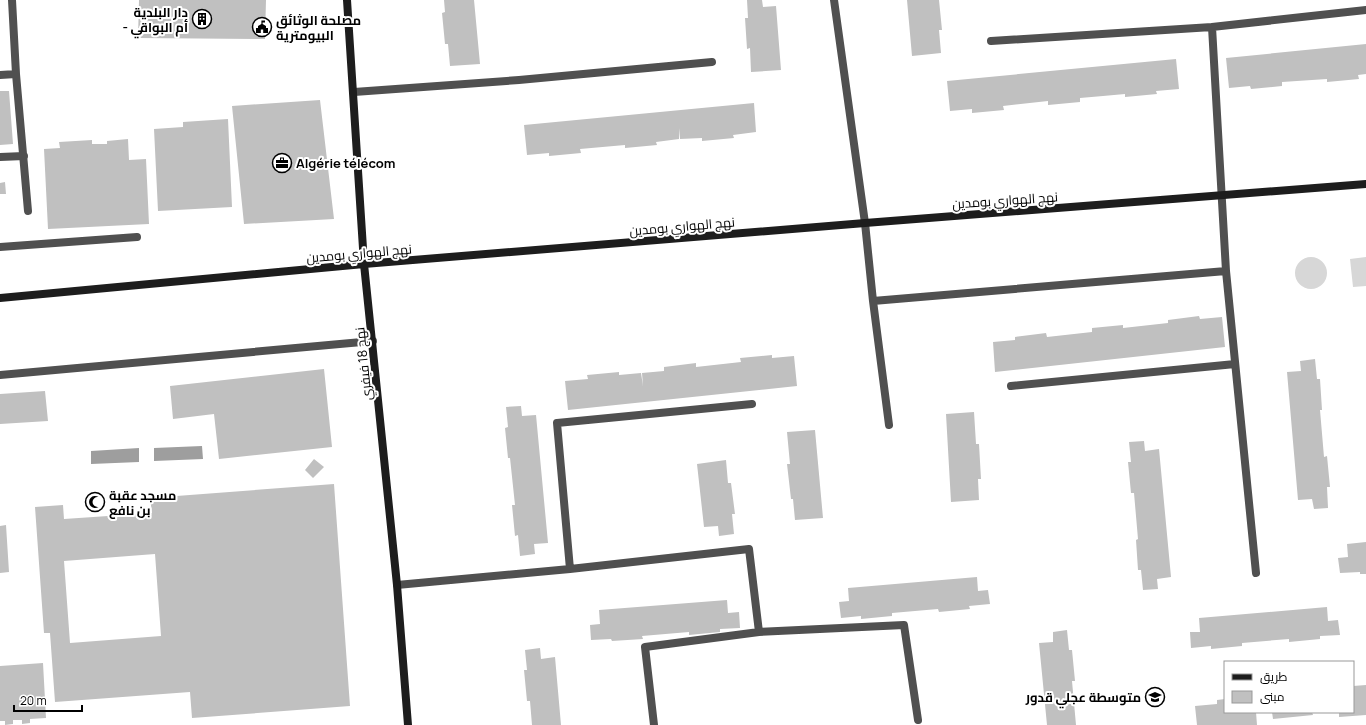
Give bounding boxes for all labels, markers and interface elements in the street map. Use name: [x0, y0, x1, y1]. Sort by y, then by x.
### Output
place label: دار البلدية - أم البواقي: [122, 3, 188, 39]
building icon: دار البلدية - أم البواقي: [191, 8, 213, 30]
place label: مصلحة الوثائق البيومترية: [276, 11, 361, 44]
public building icon: مصلحة الوثائق البيومترية: [251, 16, 273, 38]
office icon: Algérie télécom: [271, 152, 293, 174]
place label: Algérie télécom: [296, 154, 395, 172]
street label: نهج الهواري بومدين: [952, 187, 1059, 215]
street label: نهج الهواري بومدين: [628, 212, 736, 242]
street label: نهج الهواري بومدين: [305, 239, 413, 269]
street label: نهج 18 فيفري: [350, 326, 378, 402]
place label: مسجد عقبة بن نافع: [109, 486, 176, 519]
mosque icon: مسجد عقبة بن نافع: [84, 491, 106, 513]
legend: [1224, 661, 1354, 713]
text: طريق: [1260, 668, 1288, 685]
school or university icon: متوسطة عجلي قدور: [1144, 686, 1166, 708]
scale bar: [14, 687, 82, 713]
place label: متوسطة عجلي قدور: [1025, 688, 1141, 709]
text: مبنى: [1260, 688, 1285, 705]
text: 20 m: [20, 692, 47, 709]

